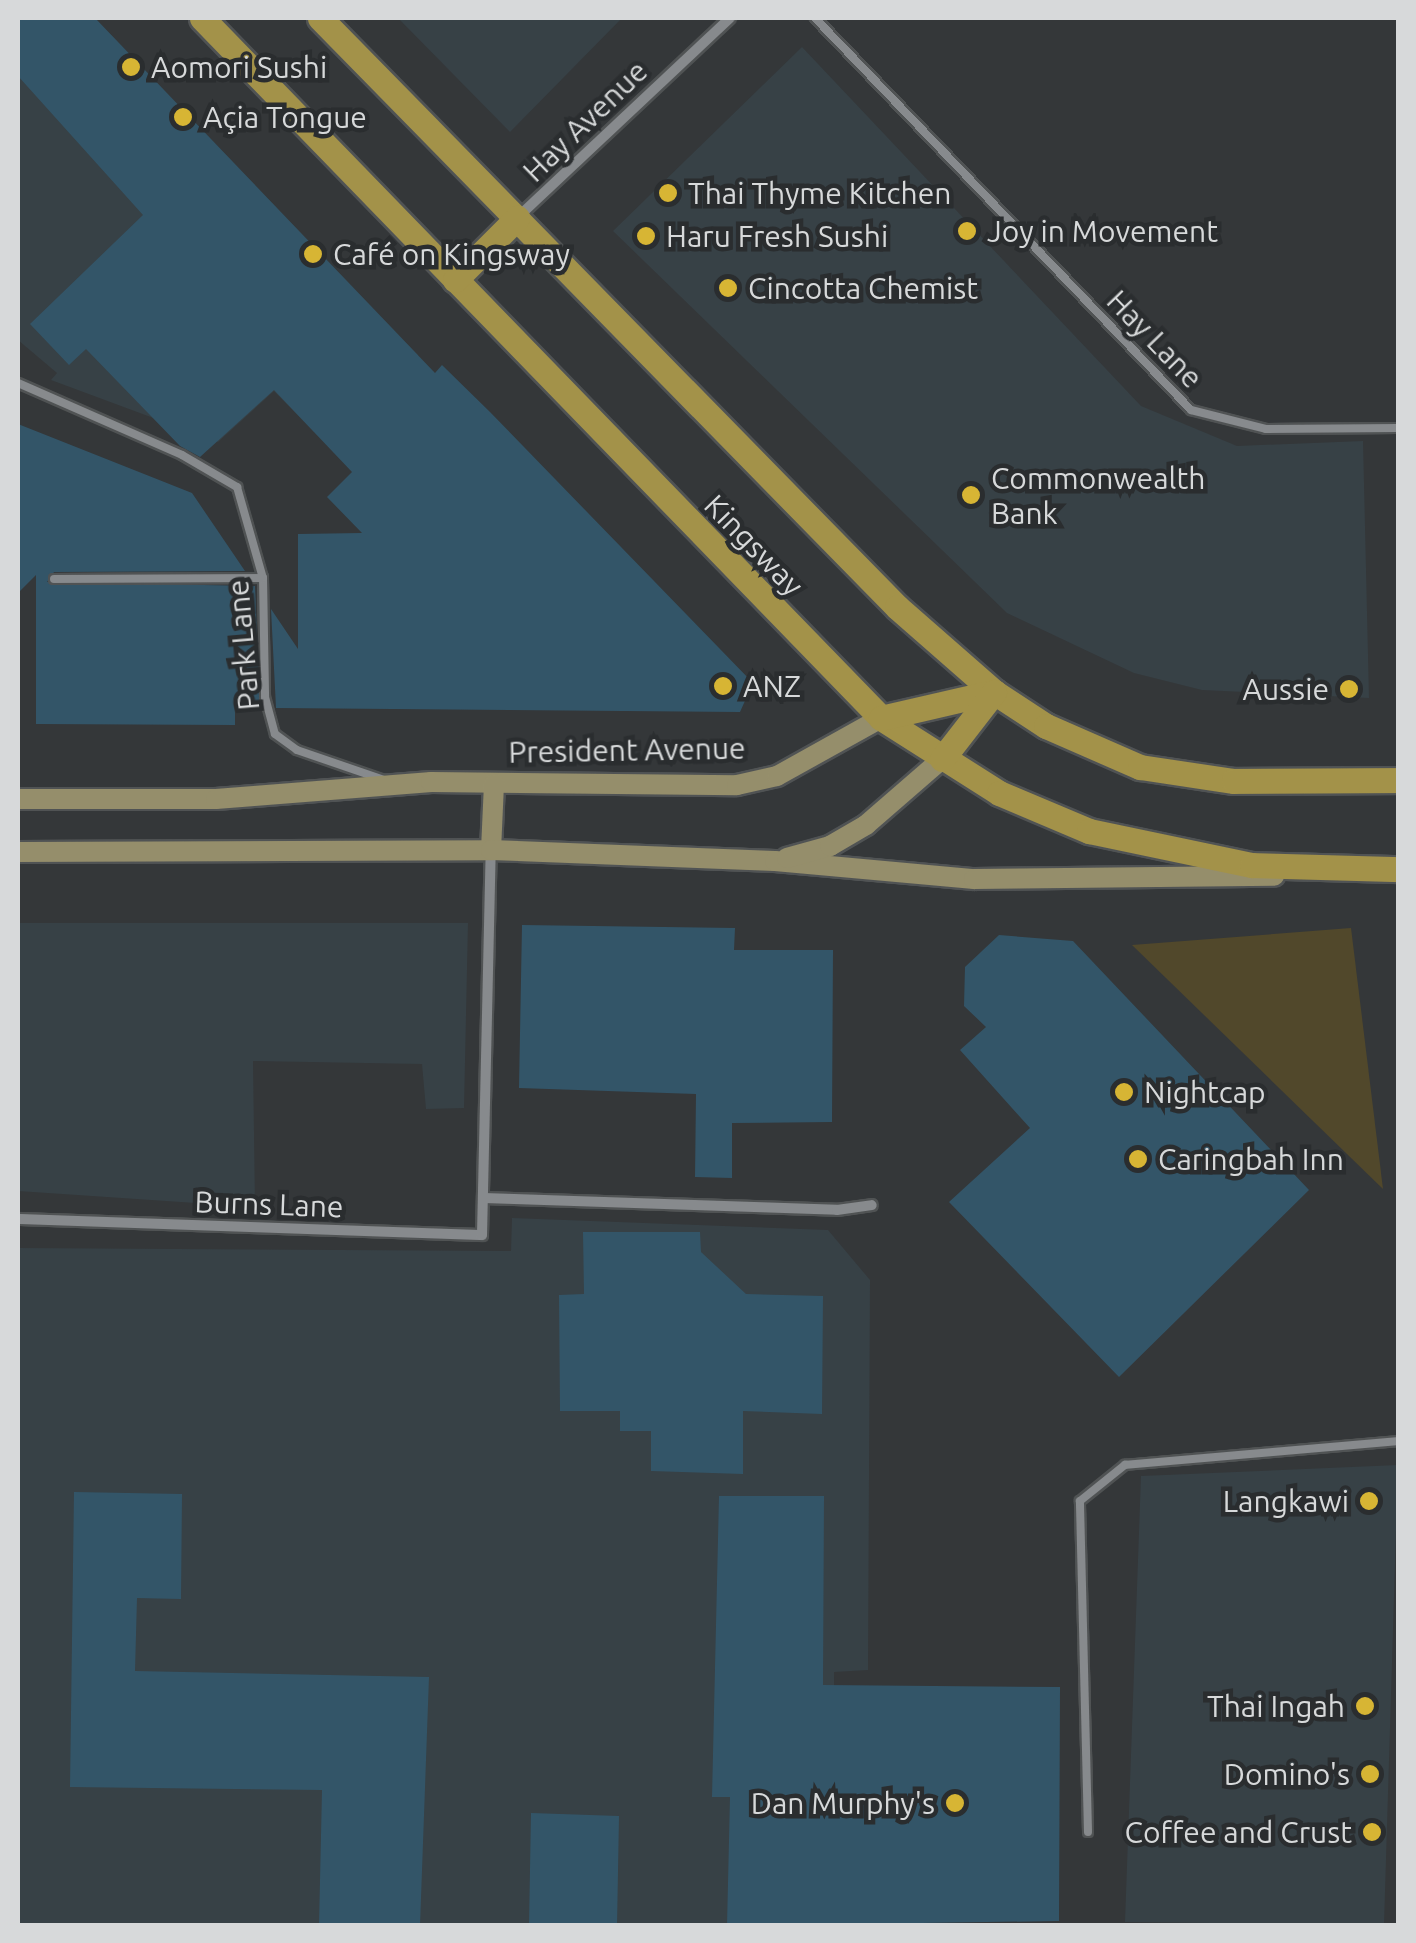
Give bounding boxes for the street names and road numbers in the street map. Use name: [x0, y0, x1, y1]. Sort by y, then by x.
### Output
street label: Hay Avenue: [515, 53, 655, 189]
street label: Hay Lane: [1100, 283, 1210, 395]
street label: Kingsway: [697, 487, 811, 603]
street label: Park Lane: [219, 578, 267, 712]
street label: President Avenue: [508, 730, 746, 770]
street label: Burns Lane: [194, 1183, 344, 1225]

